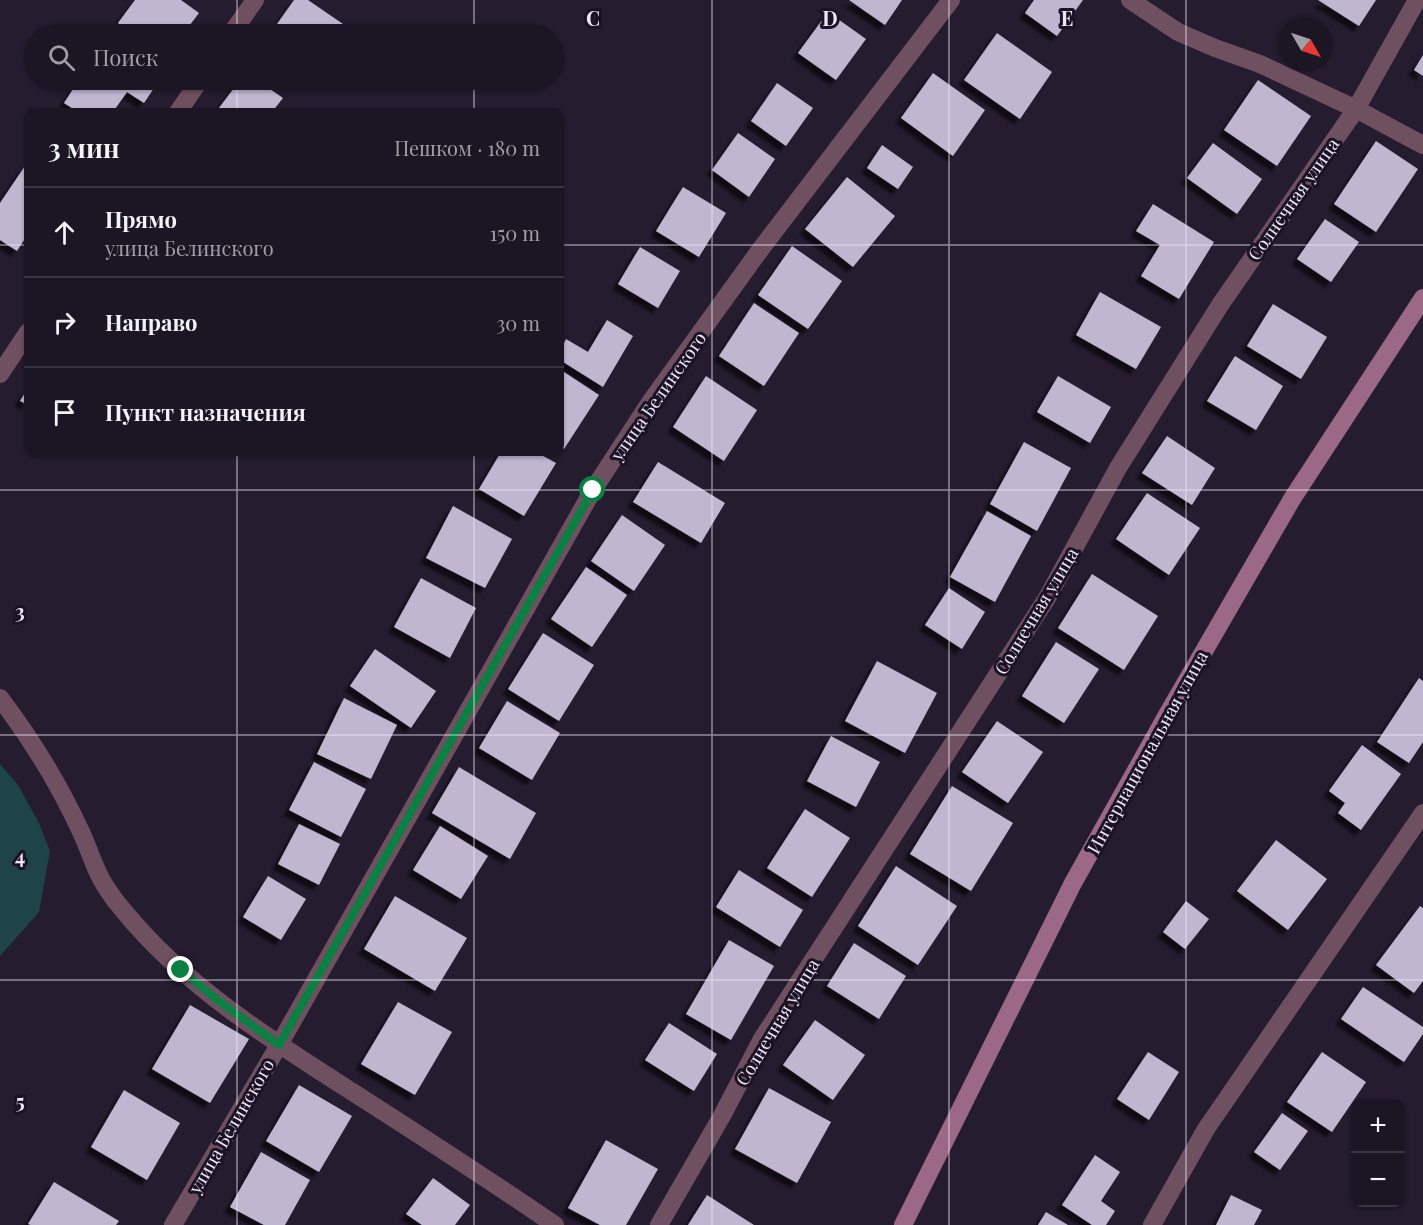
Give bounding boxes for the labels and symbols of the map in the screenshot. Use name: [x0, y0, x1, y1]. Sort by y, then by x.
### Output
text: C: [586, 4, 600, 31]
text: D: [822, 4, 838, 31]
text: E: [1061, 4, 1073, 31]
north arrow: [1279, 18, 1333, 72]
street label: Солнечная улица: [1242, 133, 1344, 265]
street label: улица Белинского: [604, 327, 711, 466]
route start: [579, 476, 605, 502]
street label: Солнечная улица: [989, 543, 1083, 679]
text: 3: [15, 597, 25, 624]
street label: Интернациональная улица: [1081, 646, 1213, 858]
text: 4: [15, 842, 25, 869]
street label: Солнечная улица: [730, 954, 824, 1090]
route end: [167, 956, 193, 982]
street label: улица Белинского: [182, 1054, 279, 1199]
text: 5: [15, 1087, 25, 1114]

